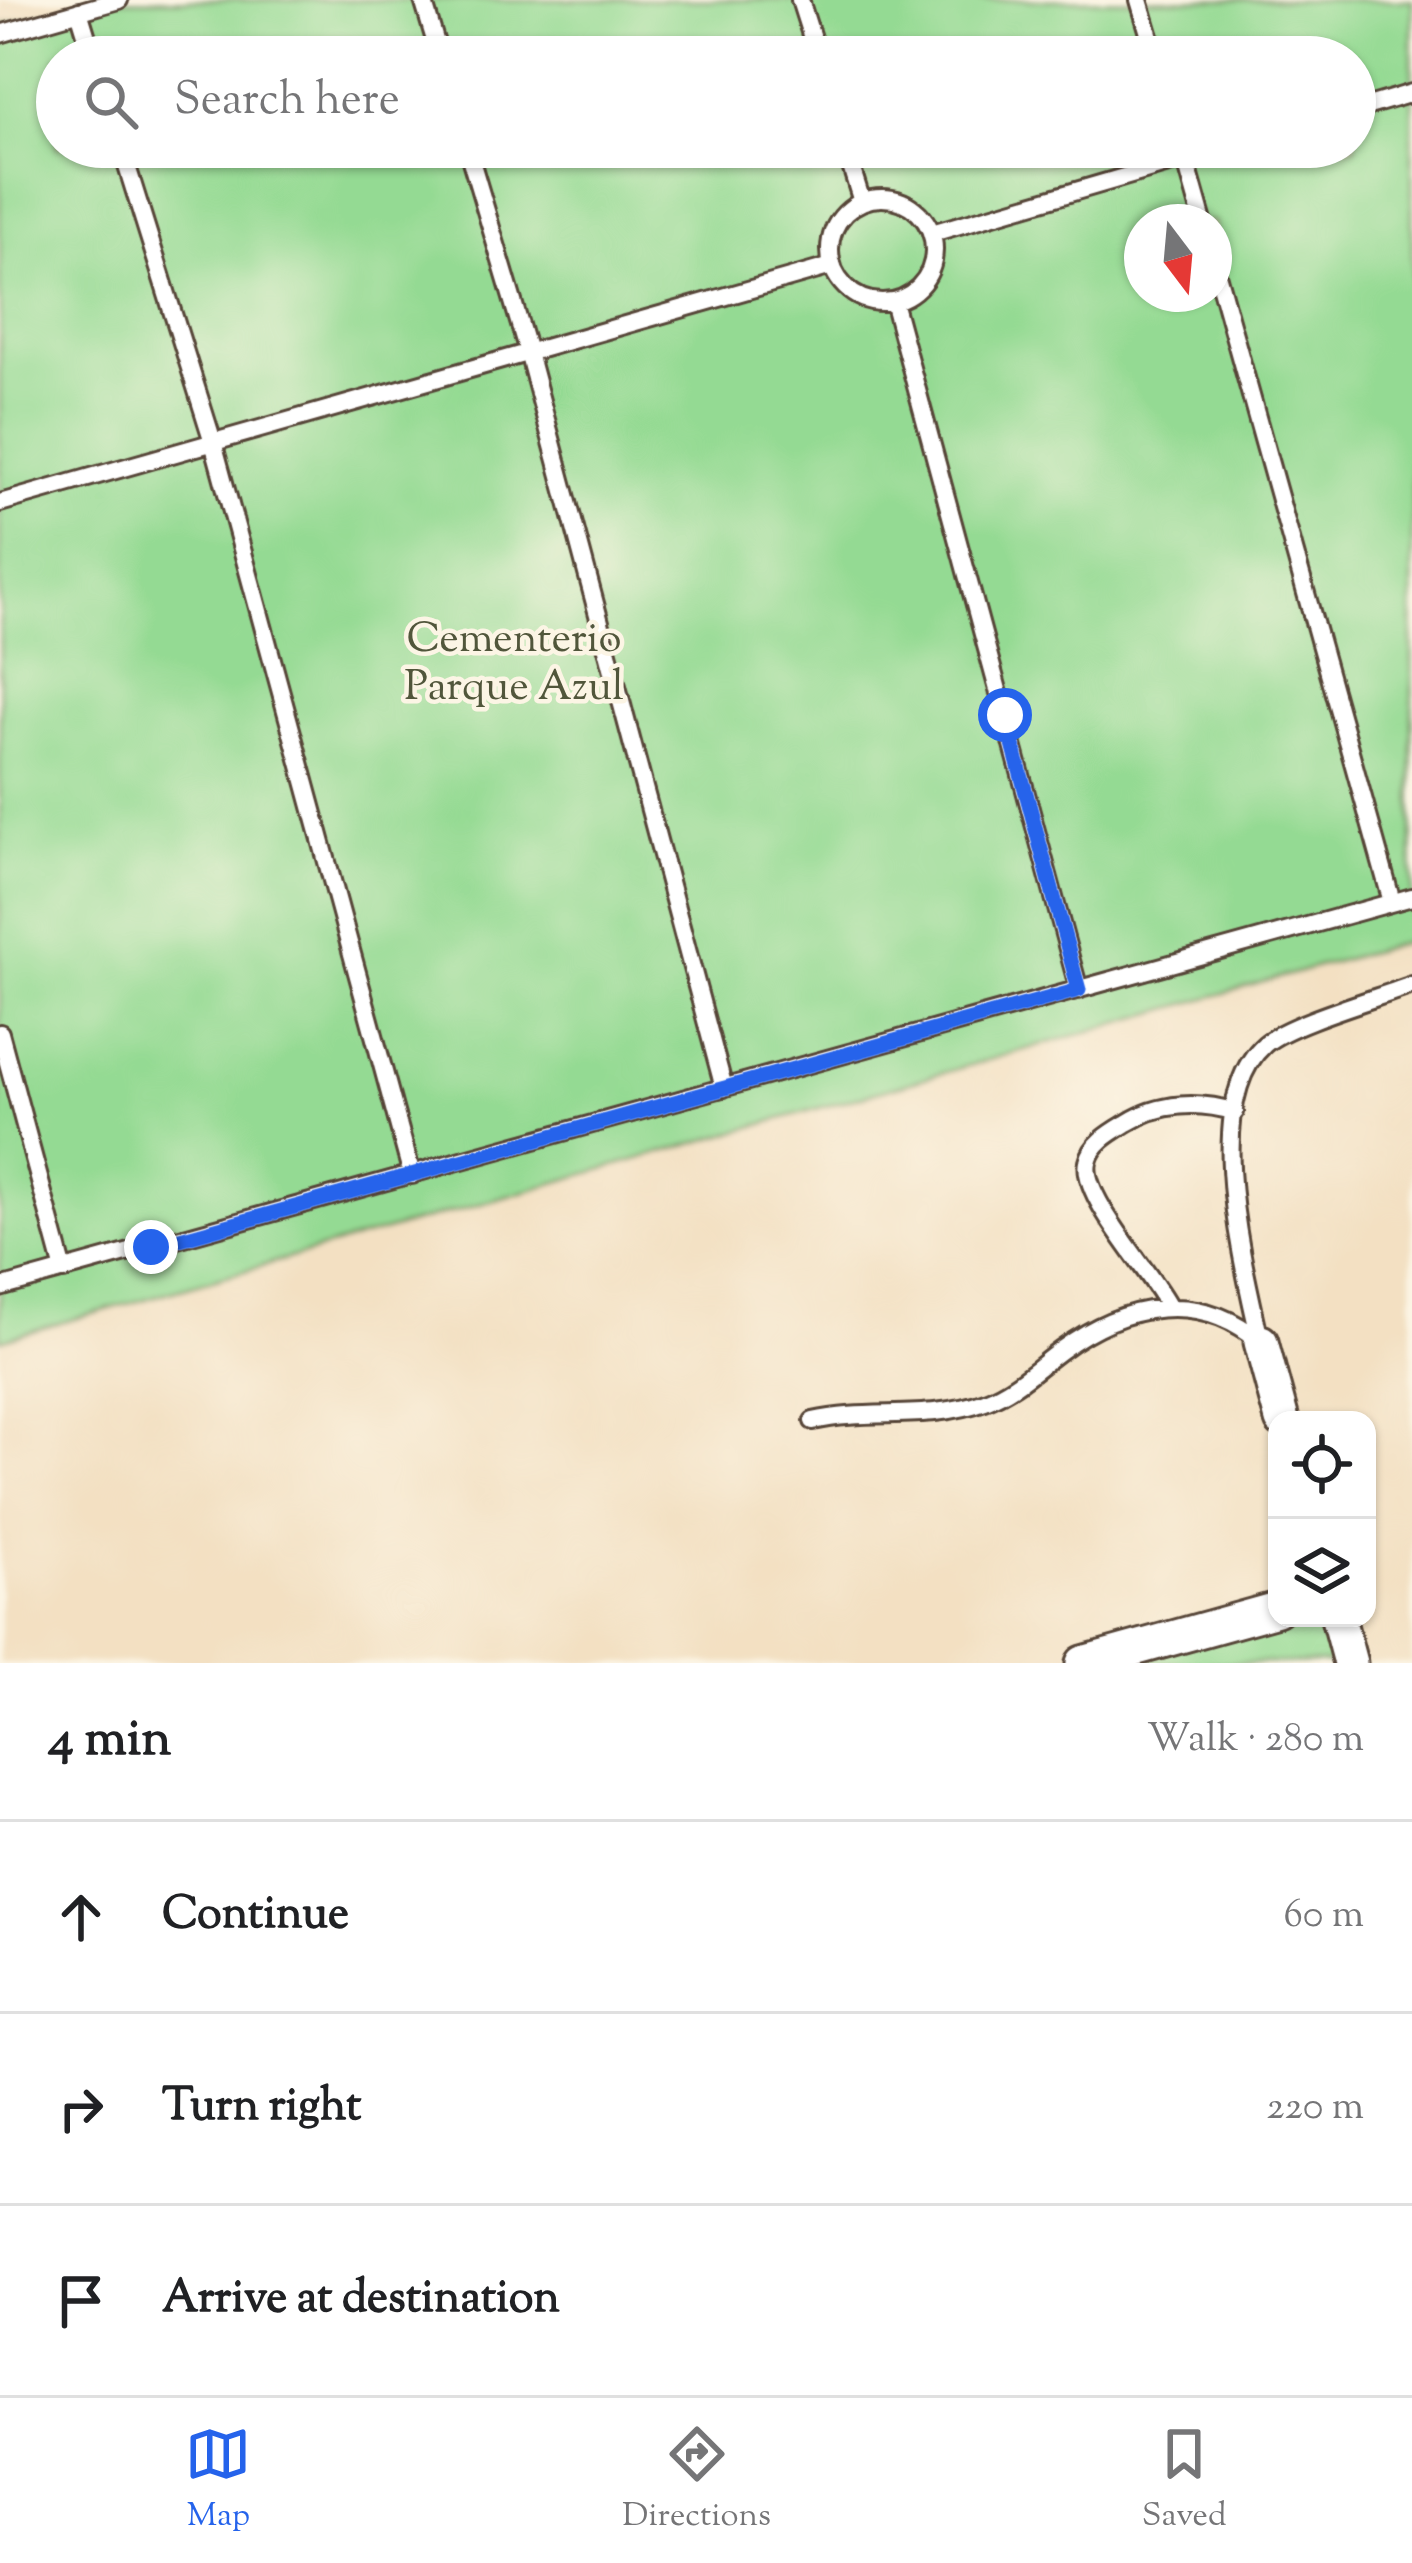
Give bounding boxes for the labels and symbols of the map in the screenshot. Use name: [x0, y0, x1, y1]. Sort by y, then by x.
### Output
north arrow: [1124, 204, 1232, 312]
park label: Cementerio Parque Azul: [404, 611, 624, 719]
route start: [978, 688, 1032, 742]
route end: [124, 1220, 178, 1274]

